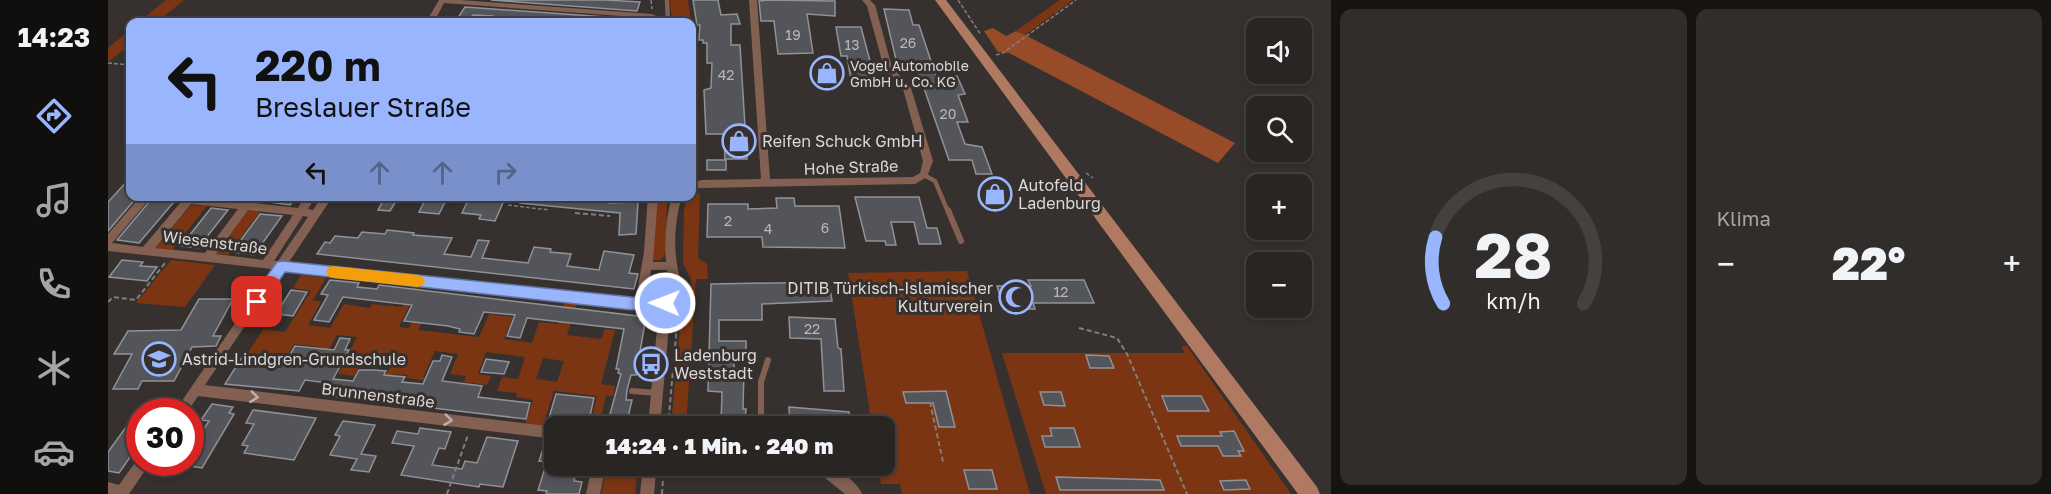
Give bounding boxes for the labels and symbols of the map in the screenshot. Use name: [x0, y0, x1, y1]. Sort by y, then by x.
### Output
house number: 19: [785, 26, 801, 43]
house number: 26: [900, 34, 916, 51]
house number: 13: [845, 36, 859, 53]
shop icon: Vogel Automobile GmbH u. Co. KG: [809, 55, 845, 91]
place label: Vogel Automobile GmbH u. Co. KG: [850, 57, 969, 90]
house number: 42: [718, 66, 734, 83]
house number: 20: [940, 105, 956, 122]
shop icon: Reifen Schuck GmbH: [721, 123, 757, 159]
place label: Reifen Schuck GmbH: [762, 131, 923, 151]
street label: Hohe Straße: [803, 155, 899, 179]
place label: Autofeld Ladenburg: [1018, 175, 1101, 213]
shop icon: Autofeld Ladenburg: [977, 176, 1013, 212]
house number: 2: [724, 212, 732, 229]
house number: 6: [821, 219, 829, 236]
house number: 4: [764, 220, 772, 237]
street label: Wiesenstraße: [162, 226, 268, 258]
position arrow: [633, 271, 697, 335]
pin: [231, 276, 282, 327]
place label: DITIB Türkisch-Islamischer Kulturverein: [787, 278, 993, 316]
mosque icon: DITIB Türkisch-Islamischer Kulturverein: [998, 279, 1034, 315]
house number: 12: [1054, 283, 1068, 300]
house number: 22: [804, 320, 820, 337]
school or university icon: Astrid-Lindgren-Grundschule: [141, 341, 177, 377]
place label: Ladenburg Weststadt: [674, 345, 757, 383]
bus stop icon: Ladenburg Weststadt: [633, 346, 669, 382]
place label: Astrid-Lindgren-Grundschule: [182, 349, 406, 369]
street label: Brunnenstraße: [320, 378, 436, 412]
one-way arrow: [250, 390, 259, 403]
speed limit sign: 30: [126, 398, 204, 476]
one-way arrow: [443, 413, 453, 426]

